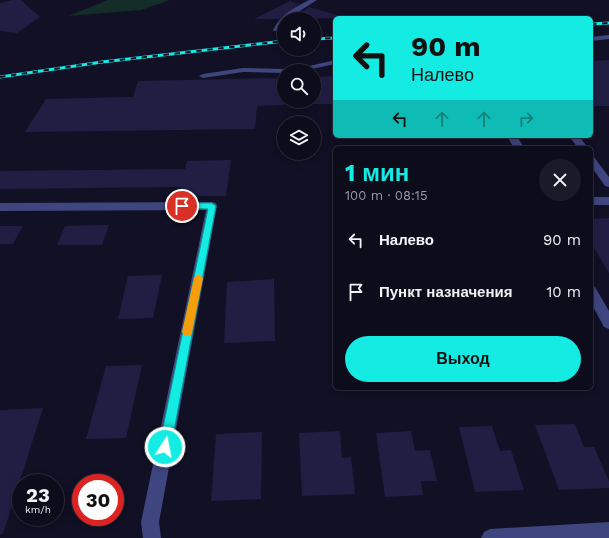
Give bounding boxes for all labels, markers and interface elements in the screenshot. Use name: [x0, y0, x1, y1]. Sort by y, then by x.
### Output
map controls: [277, 12, 321, 160]
button: sound: [277, 12, 321, 56]
text: 90 m: [411, 30, 481, 63]
icon: left: [345, 32, 397, 84]
button: search: [277, 64, 321, 108]
text: Налево: [411, 64, 474, 85]
icon: left: [389, 108, 411, 130]
icon: ahead: [431, 108, 453, 130]
icon: ahead: [473, 108, 495, 130]
icon: right: [515, 108, 537, 130]
button: layers: [277, 116, 321, 160]
text: 1 мин: [345, 159, 409, 187]
button: close: [539, 159, 581, 201]
text: 100 m · 08:15: [345, 188, 427, 203]
pin: [165, 189, 199, 223]
icon: arrive: [171, 195, 193, 217]
icon: left: [345, 229, 367, 251]
text: Налево: [379, 231, 434, 249]
text: 90 m: [543, 231, 581, 249]
icon: arrive: [345, 281, 367, 303]
text: Пункт назначения: [379, 283, 512, 301]
text: 10 m: [546, 283, 581, 301]
button: Выход: [345, 336, 581, 382]
position arrow: [144, 426, 186, 468]
speed limit sign: 30: [72, 474, 124, 526]
text: 23: [26, 483, 50, 507]
text: km/h: [25, 504, 51, 515]

